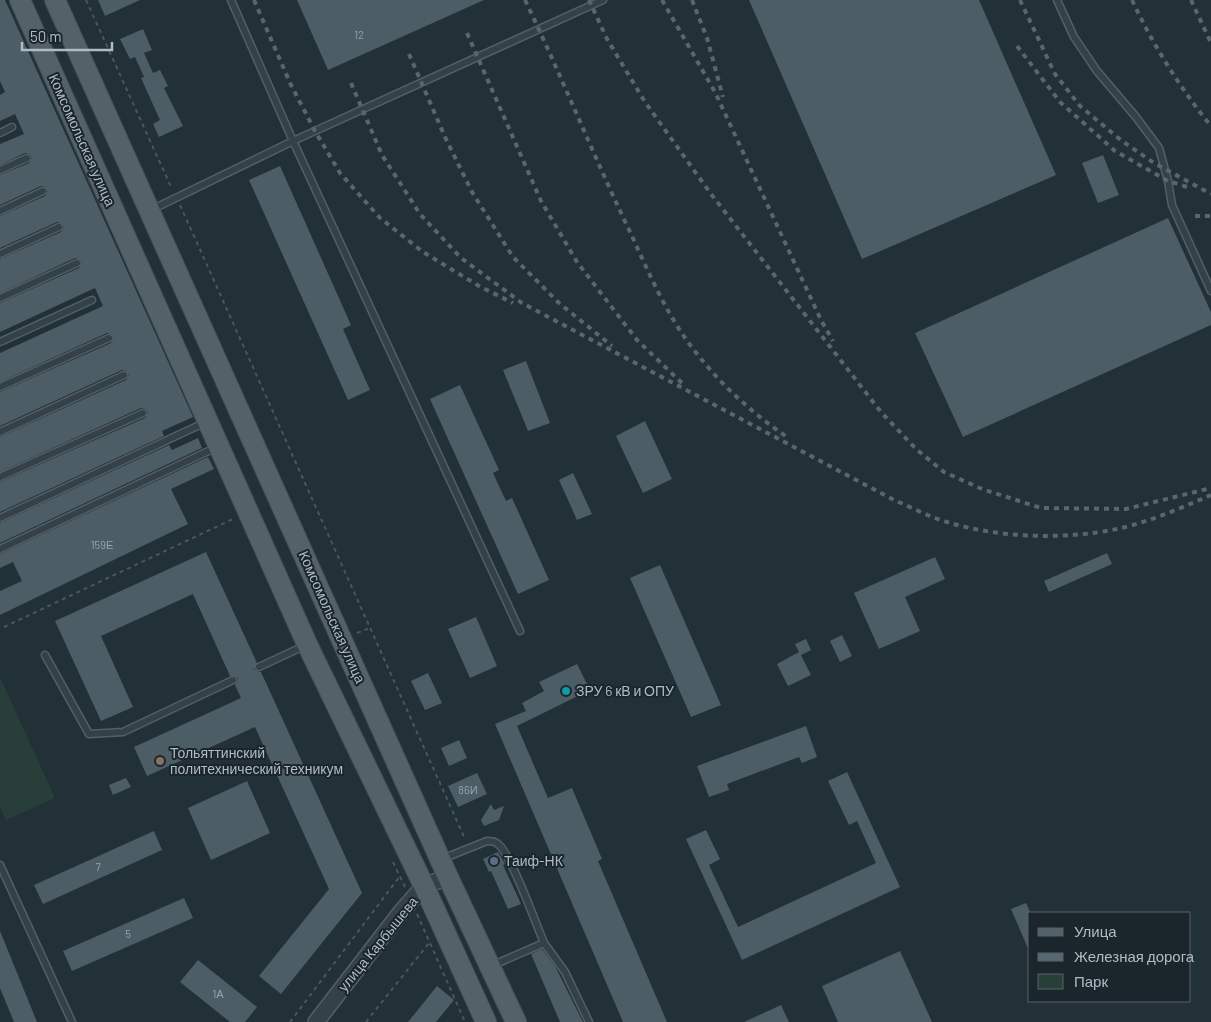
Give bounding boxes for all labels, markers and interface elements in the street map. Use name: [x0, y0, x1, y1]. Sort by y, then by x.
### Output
scale bar: [22, 20, 112, 52]
text: 50 m: [30, 27, 62, 45]
house number: 12: [354, 28, 364, 41]
street label: Комсомольская улица: [46, 71, 119, 209]
house number: 159Е: [91, 538, 113, 551]
street label: Комсомольская улица: [296, 548, 369, 686]
place label: ЗРУ 6 кВ и ОПУ: [576, 682, 674, 699]
marker: ЗРУ 6 кВ и ОПУ: [560, 685, 572, 697]
place label: Тольяттинский политехнический техникум: [170, 744, 343, 777]
marker: Тольяттинский политехнический техникум: [154, 755, 166, 767]
house number: 86И: [458, 783, 478, 796]
place label: Таиф-НК: [504, 852, 564, 869]
marker: Таиф-НК: [488, 855, 500, 867]
house number: 7: [95, 860, 101, 873]
street label: улица Карбышева: [334, 893, 421, 995]
legend: [1028, 912, 1191, 1002]
text: Улица: [1074, 922, 1117, 940]
house number: 5: [125, 927, 131, 940]
text: Железная дорога: [1074, 947, 1195, 965]
text: Парк: [1074, 972, 1108, 990]
house number: 1А: [212, 987, 224, 1000]

